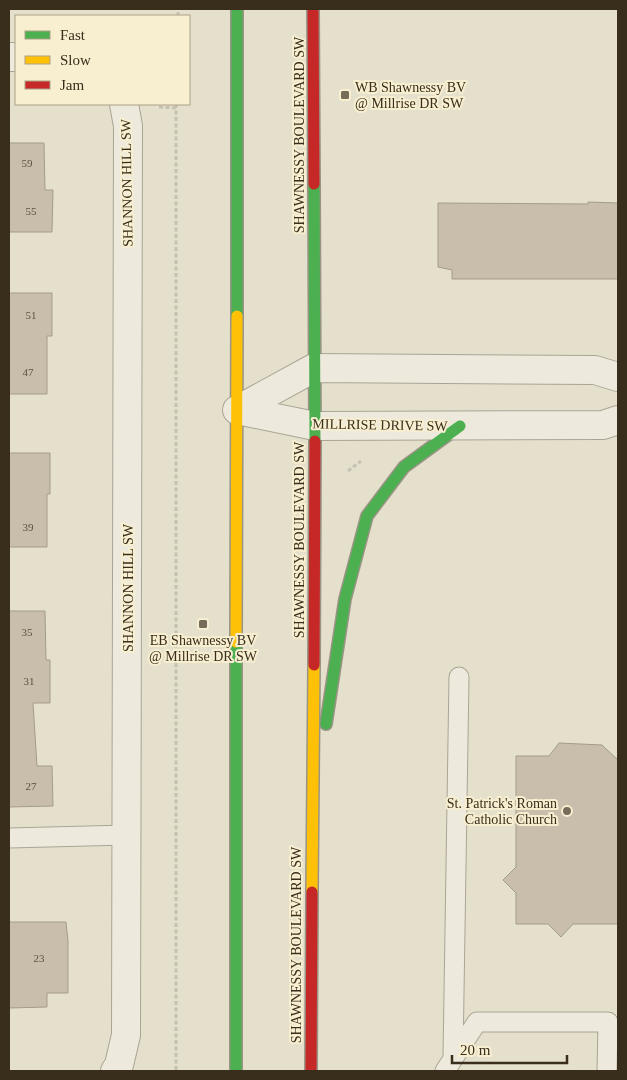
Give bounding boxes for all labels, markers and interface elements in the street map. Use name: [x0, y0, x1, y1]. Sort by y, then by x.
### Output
legend: [15, 15, 190, 105]
text: Fast: [60, 27, 86, 43]
street label: SHAWNESSY BOULEVARD SW: [292, 36, 307, 233]
text: Slow: [60, 52, 91, 68]
text: Jam: [60, 77, 84, 93]
place label: WB Shawnessy BV @ Millrise DR SW: [355, 80, 466, 111]
marker: WB Shawnessy BV @ Millrise DR SW: [339, 89, 351, 101]
street label: SHANNON HILL SW: [118, 118, 136, 247]
house number: 59: [22, 157, 33, 169]
house number: 55: [26, 205, 37, 217]
house number: 51: [26, 309, 37, 321]
house number: 47: [23, 366, 34, 378]
street label: MILLRISE DRIVE SW: [312, 416, 449, 434]
street label: SHAWNESSY BOULEVARD SW: [292, 441, 307, 638]
house number: 39: [23, 521, 34, 533]
street label: SHANNON HILL SW: [121, 523, 136, 652]
marker: EB Shawnessy BV @ Millrise DR SW: [197, 618, 209, 630]
house number: 35: [22, 626, 33, 638]
place label: EB Shawnessy BV @ Millrise DR SW: [149, 633, 258, 664]
house number: 31: [24, 675, 35, 687]
house number: 27: [26, 780, 37, 792]
place label: St. Patrick's Roman Catholic Church: [447, 796, 557, 827]
marker: St. Patrick's Roman Catholic Church: [561, 805, 573, 817]
street label: SHAWNESSY BOULEVARD SW: [289, 846, 304, 1043]
house number: 23: [34, 952, 45, 964]
scale bar: [452, 1032, 567, 1064]
text: 20 m: [460, 1042, 491, 1058]

